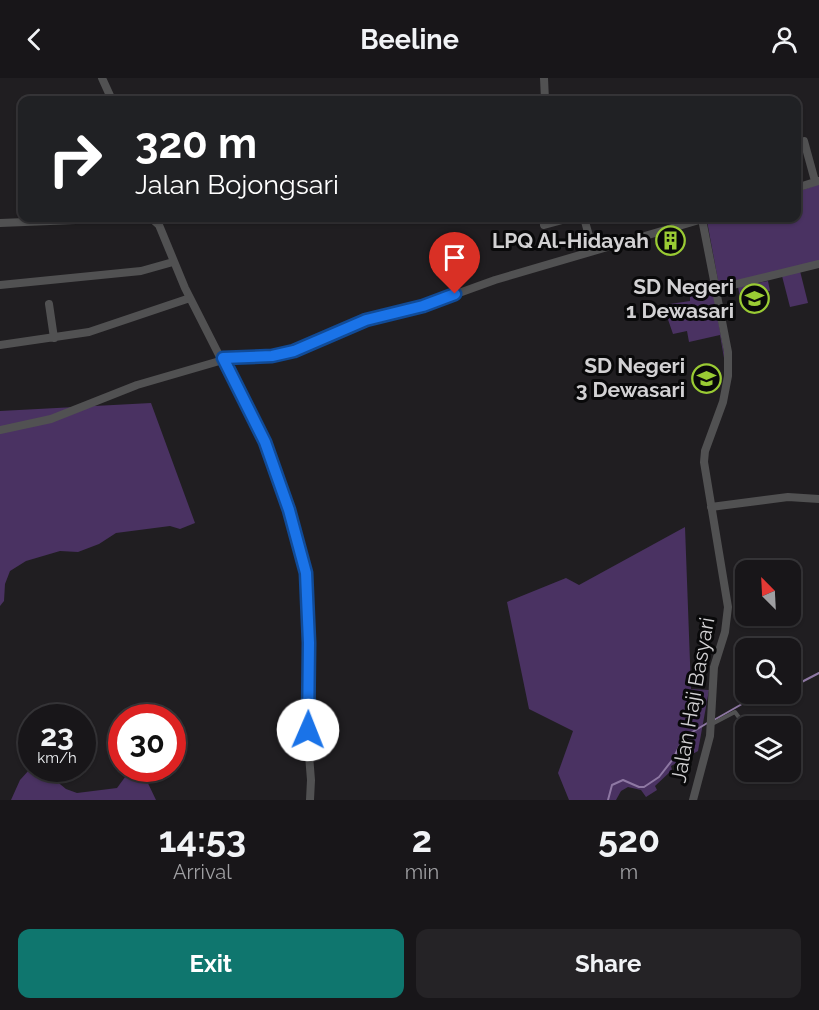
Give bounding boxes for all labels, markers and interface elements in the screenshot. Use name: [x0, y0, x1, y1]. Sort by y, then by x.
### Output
icon: back: [18, 23, 51, 56]
icon: person: [768, 23, 801, 56]
text: Beeline: [360, 24, 459, 55]
text: 320 m: [135, 119, 257, 168]
icon: right: [36, 120, 114, 198]
text: Jalan Bojongsari: [135, 169, 339, 200]
building icon: LPQ Al-Hidayah: [654, 225, 686, 257]
place label: LPQ Al-Hidayah: [492, 228, 649, 253]
pin: [429, 232, 480, 294]
icon: arrive: [438, 241, 471, 274]
place label: SD Negeri 1 Dewasari: [626, 274, 734, 323]
school or university icon: SD Negeri 1 Dewasari: [739, 283, 771, 315]
place label: SD Negeri 3 Dewasari: [576, 353, 685, 402]
school or university icon: SD Negeri 3 Dewasari: [690, 362, 722, 394]
north arrow: [735, 560, 801, 626]
map controls: [735, 560, 801, 782]
street label: Jalan Haji Basyari: [666, 615, 719, 785]
button: search: [735, 638, 801, 704]
position arrow: [276, 698, 340, 762]
speed limit sign: 30: [108, 704, 186, 782]
button: layers: [735, 716, 801, 782]
text: 23: [40, 718, 74, 753]
text: km/h: [37, 749, 77, 767]
text: 14:53: [159, 818, 246, 860]
text: 2: [412, 818, 432, 860]
text: 520: [598, 818, 660, 860]
text: Arrival: [173, 860, 232, 884]
text: min: [405, 860, 439, 884]
text: m: [620, 860, 638, 884]
button: Exit: [18, 929, 404, 998]
button: Share: [416, 929, 801, 998]

